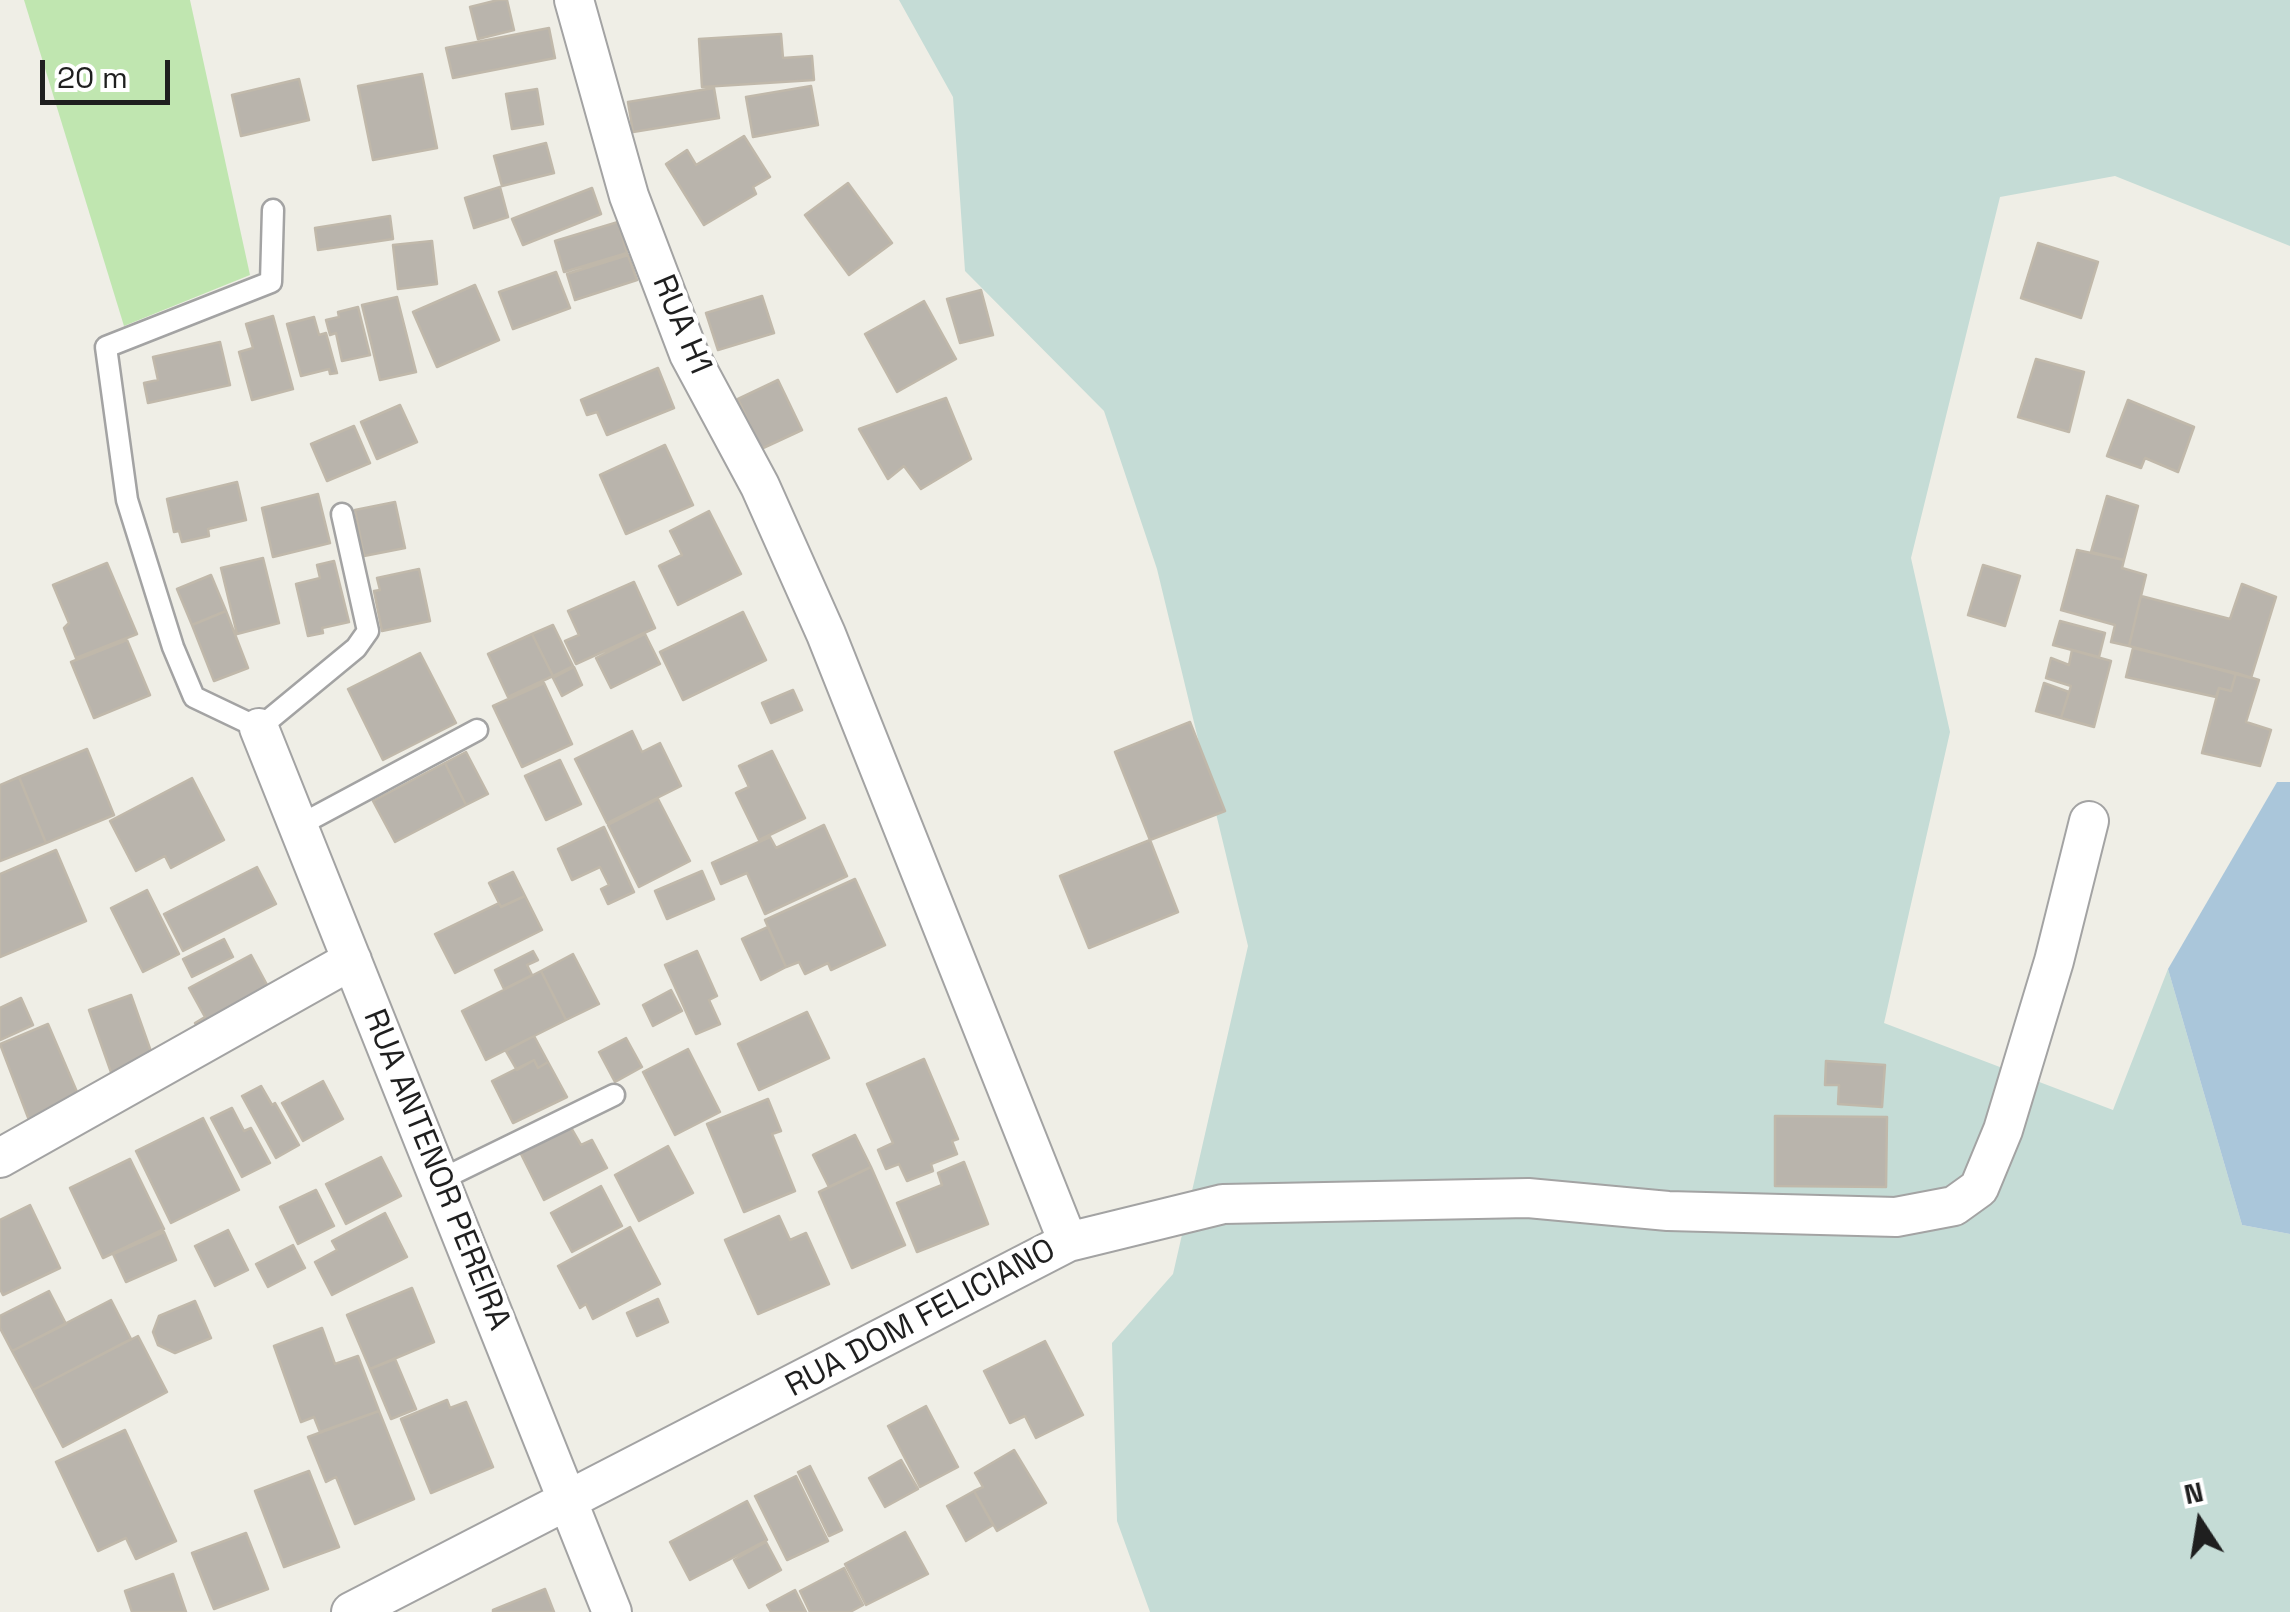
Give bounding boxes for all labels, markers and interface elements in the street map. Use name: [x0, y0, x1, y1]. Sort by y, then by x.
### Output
scale bar: [45, 40, 175, 102]
text: 20 m: [57, 58, 128, 97]
street label: RUA H1: [643, 270, 719, 380]
street label: RUA ANTENOR PEREIRA: [354, 1004, 518, 1336]
street label: RUA DOM FELICIANO: [780, 1232, 1062, 1406]
north arrow: [2150, 1472, 2250, 1572]
text: N: [2181, 1473, 2207, 1512]

